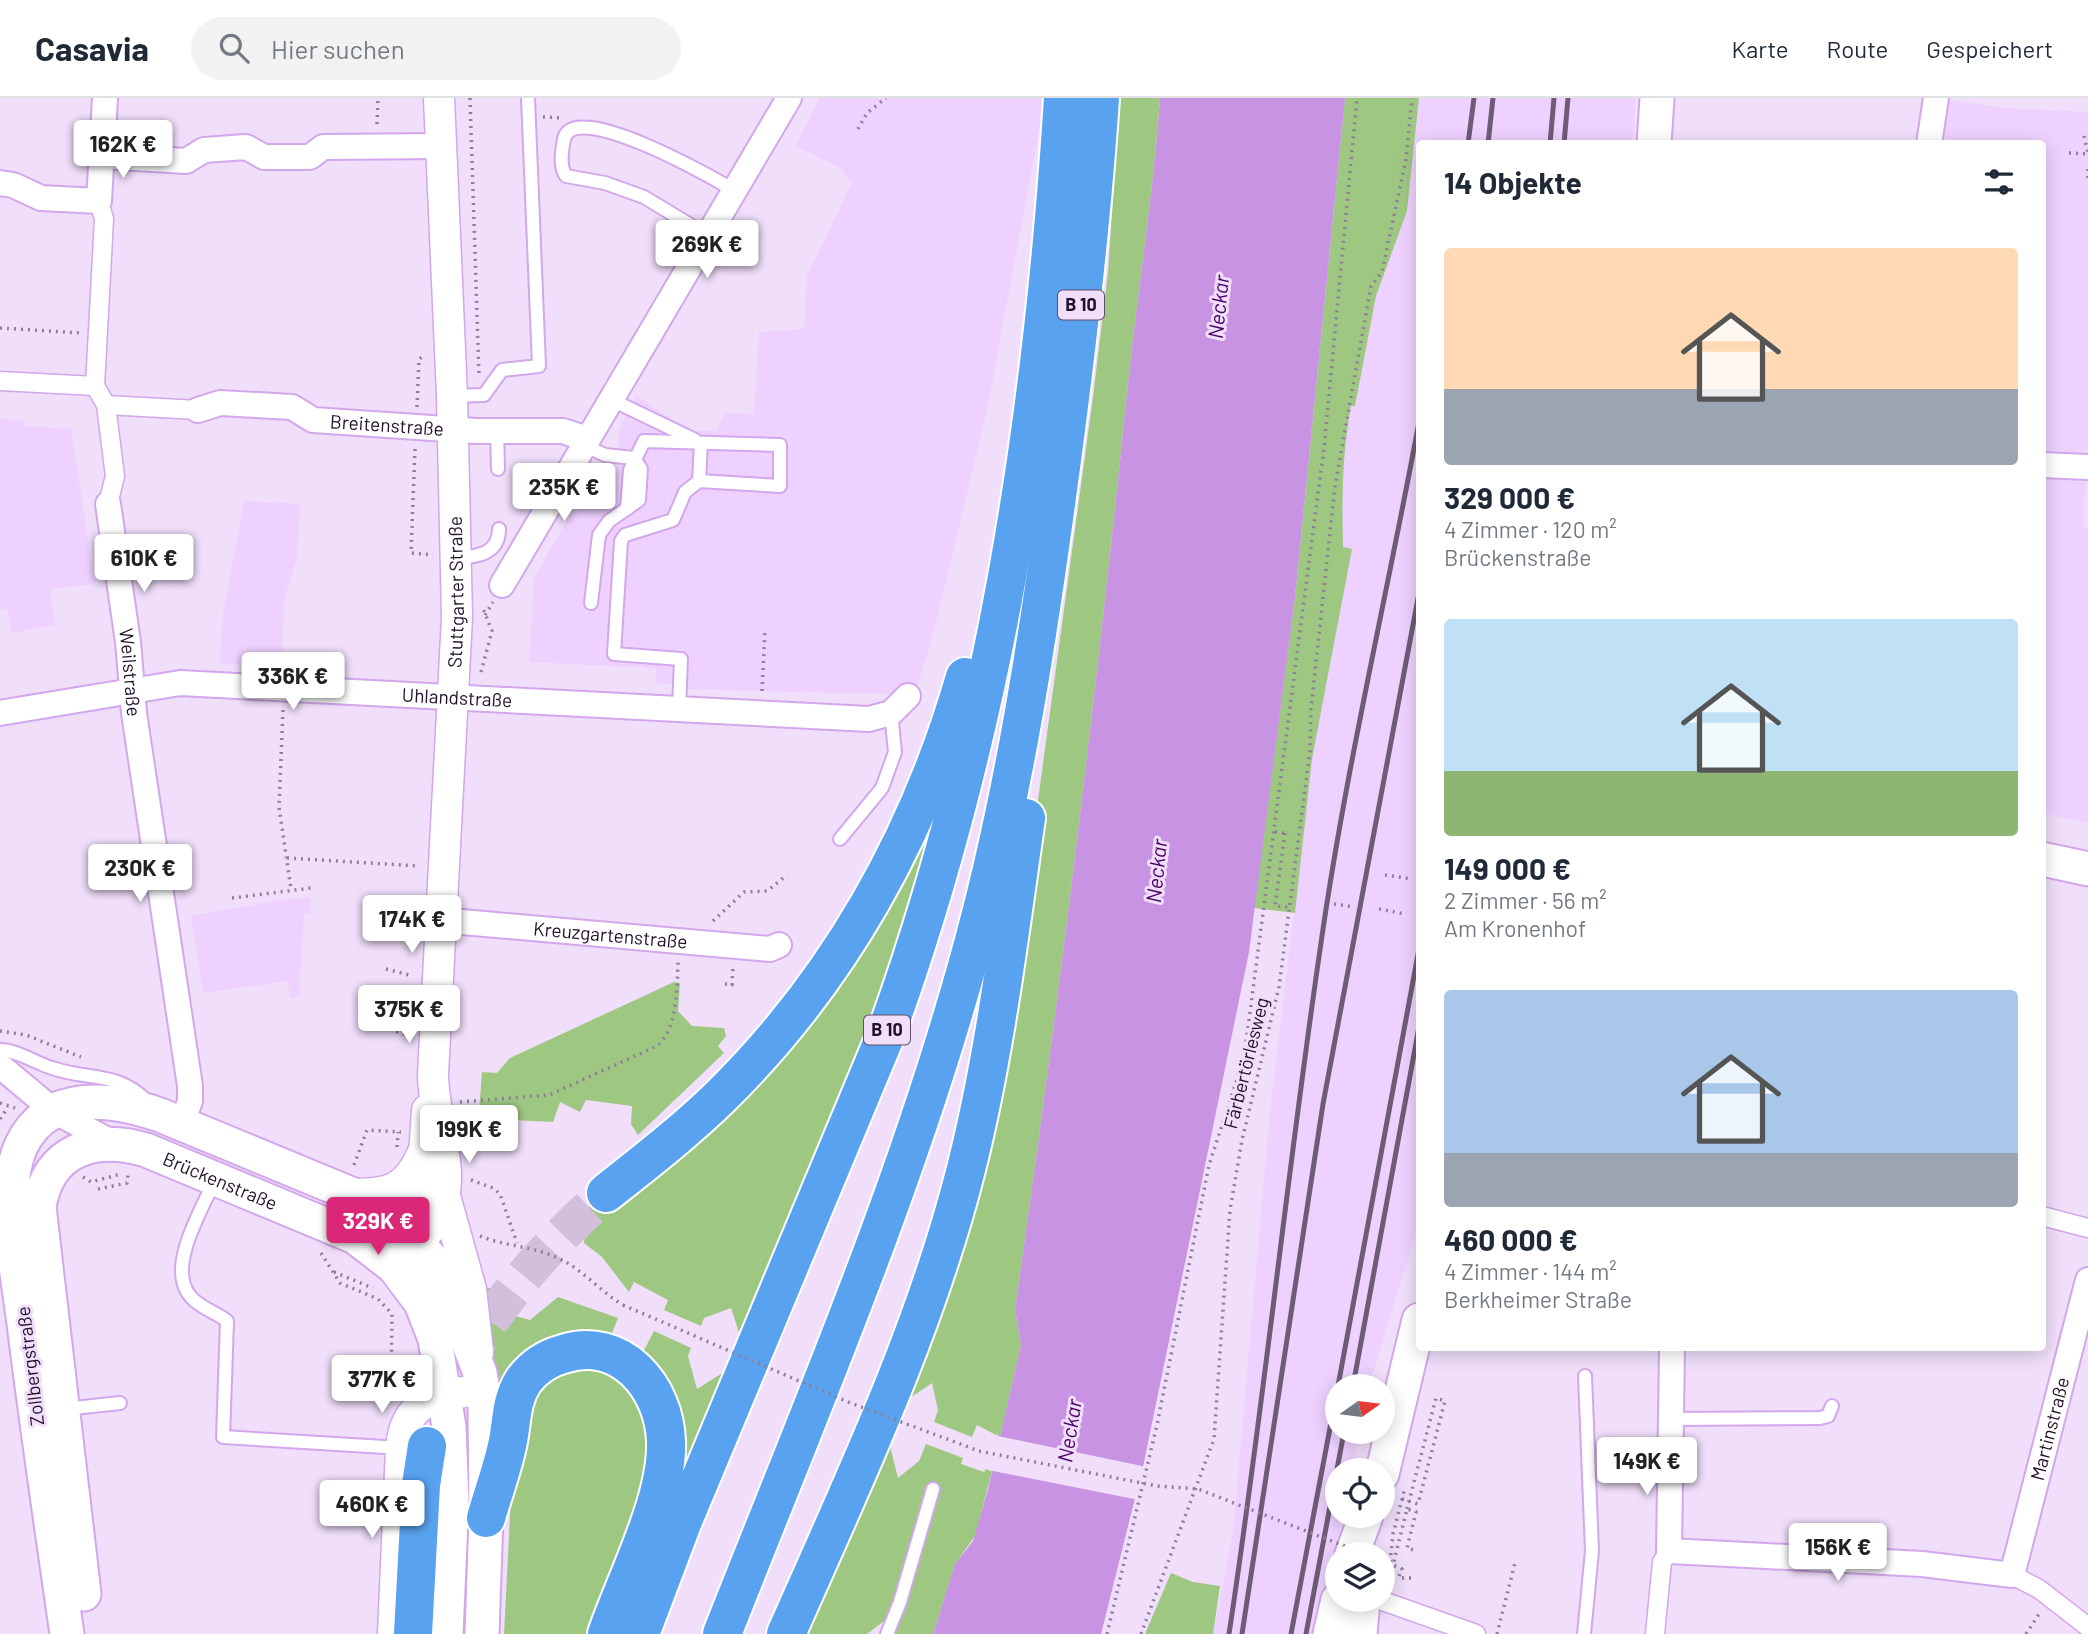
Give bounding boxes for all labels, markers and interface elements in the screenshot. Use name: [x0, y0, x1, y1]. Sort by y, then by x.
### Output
search box: [191, 17, 681, 80]
text: Casavia: [35, 28, 149, 68]
icon: search: [215, 29, 253, 67]
text: Hier suchen: [271, 33, 405, 64]
text: Karte: [1731, 34, 1789, 63]
text: Route: [1827, 34, 1888, 63]
text: Gespeichert: [1926, 34, 2053, 63]
pin: 162K €: [66, 120, 180, 180]
text: 162K €: [90, 129, 156, 157]
icon: filters: [1980, 163, 2018, 201]
text: 14 Objekte: [1444, 164, 1582, 200]
pin: 269K €: [650, 220, 764, 280]
text: 269K €: [671, 229, 743, 257]
water label: Neckar: [1202, 273, 1233, 340]
road number: B 10: [1058, 290, 1104, 320]
icon: home: [1668, 294, 1794, 420]
street label: Breitenstraße: [329, 409, 445, 440]
pin: 235K €: [507, 464, 621, 523]
text: 235K €: [529, 472, 599, 500]
text: 329 000 €: [1444, 479, 1575, 515]
text: 4 Zimmer · 120 m²: [1444, 515, 1617, 543]
street label: Stuttgarter Straße: [442, 516, 468, 668]
pin: 610K €: [87, 534, 201, 594]
text: 610K €: [110, 543, 178, 571]
text: Brückenstraße: [1444, 543, 1591, 571]
street label: Weilstraße: [115, 627, 146, 717]
pin: 336K €: [236, 652, 350, 712]
text: 336K €: [258, 661, 328, 689]
icon: home: [1668, 665, 1794, 791]
street label: Uhlandstraße: [401, 683, 513, 711]
water label: Neckar: [1140, 837, 1171, 904]
pin: 230K €: [83, 844, 197, 904]
text: 149 000 €: [1444, 850, 1571, 886]
text: 230K €: [104, 853, 176, 881]
text: 2 Zimmer · 56 m²: [1444, 886, 1607, 914]
pin: 174K €: [355, 896, 469, 955]
text: 174K €: [378, 904, 446, 932]
text: Am Kronenhof: [1444, 914, 1586, 942]
street label: Kreuzgartenstraße: [532, 916, 688, 953]
pin: 375K €: [352, 986, 466, 1045]
text: 375K €: [374, 994, 444, 1022]
street label: Färbertörlesweg: [1218, 995, 1273, 1131]
road number: B 10: [864, 1015, 910, 1044]
icon: home: [1668, 1036, 1794, 1162]
pin: 199K €: [412, 1105, 526, 1165]
text: 199K €: [436, 1114, 502, 1142]
street label: Brückenstraße: [160, 1146, 281, 1214]
pin: 329K €: [321, 1198, 435, 1257]
text: 329K €: [342, 1206, 414, 1234]
text: 460 000 €: [1444, 1221, 1578, 1257]
text: 4 Zimmer · 144 m²: [1444, 1257, 1617, 1285]
text: Berkheimer Straße: [1444, 1285, 1632, 1313]
street label: Zollbergstraße: [11, 1305, 48, 1427]
pin: 377K €: [325, 1356, 439, 1415]
text: 377K €: [348, 1364, 416, 1392]
north arrow: [1325, 1374, 1395, 1444]
map controls: [1325, 1374, 1395, 1612]
street label: Martinstraße: [2025, 1375, 2074, 1483]
water label: Neckar: [1051, 1397, 1086, 1464]
pin: 149K €: [1590, 1438, 1704, 1497]
text: 149K €: [1613, 1446, 1681, 1474]
button: locate: [1325, 1458, 1395, 1528]
pin: 460K €: [315, 1480, 429, 1540]
text: 460K €: [336, 1489, 408, 1517]
pin: 156K €: [1781, 1524, 1895, 1583]
text: 156K €: [1805, 1532, 1871, 1560]
button: layers: [1325, 1542, 1395, 1612]

